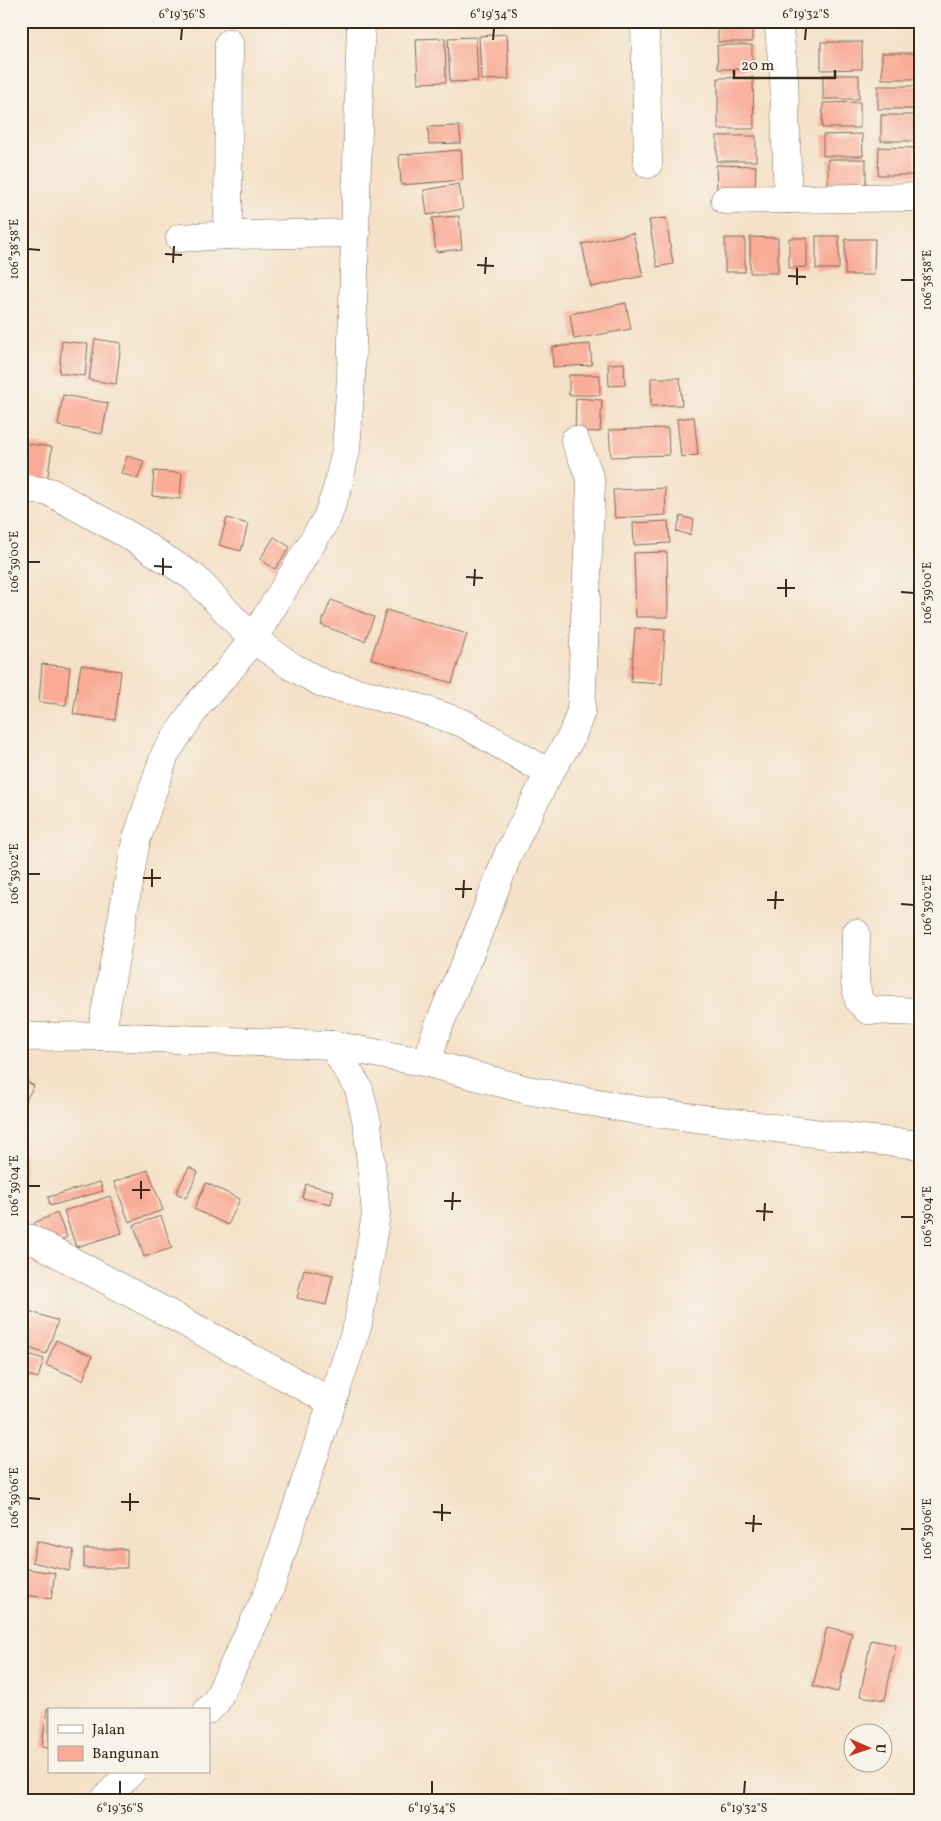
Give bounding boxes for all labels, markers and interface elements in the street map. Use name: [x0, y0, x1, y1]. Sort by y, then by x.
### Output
text: 6°19'36"S: [159, 7, 205, 23]
text: 6°19'34"S: [470, 7, 518, 23]
text: 6°19'32"S: [783, 7, 829, 23]
scale bar: [734, 48, 835, 80]
text: 20 m: [741, 56, 774, 77]
text: 106°38'58"E: [7, 219, 23, 279]
text: 106°38'58"E: [920, 250, 936, 310]
text: 106°39'00"E: [7, 531, 23, 593]
text: 106°39'00"E: [920, 562, 936, 624]
text: 106°39'02"E: [7, 843, 23, 905]
text: 106°39'02"E: [920, 874, 936, 936]
text: 106°39'04"E: [7, 1155, 23, 1217]
text: 106°39'04"E: [920, 1186, 936, 1248]
text: 106°39'06"E: [7, 1467, 23, 1529]
text: 106°39'06"E: [920, 1498, 936, 1560]
legend: [48, 1708, 210, 1774]
text: Jalan: [92, 1720, 125, 1741]
north arrow: [844, 1724, 894, 1774]
text: U: [870, 1743, 889, 1754]
text: Bangunan: [92, 1744, 159, 1765]
text: 6°19'36"S: [97, 1801, 143, 1817]
text: 6°19'34"S: [408, 1801, 456, 1817]
text: 6°19'32"S: [721, 1801, 767, 1817]

